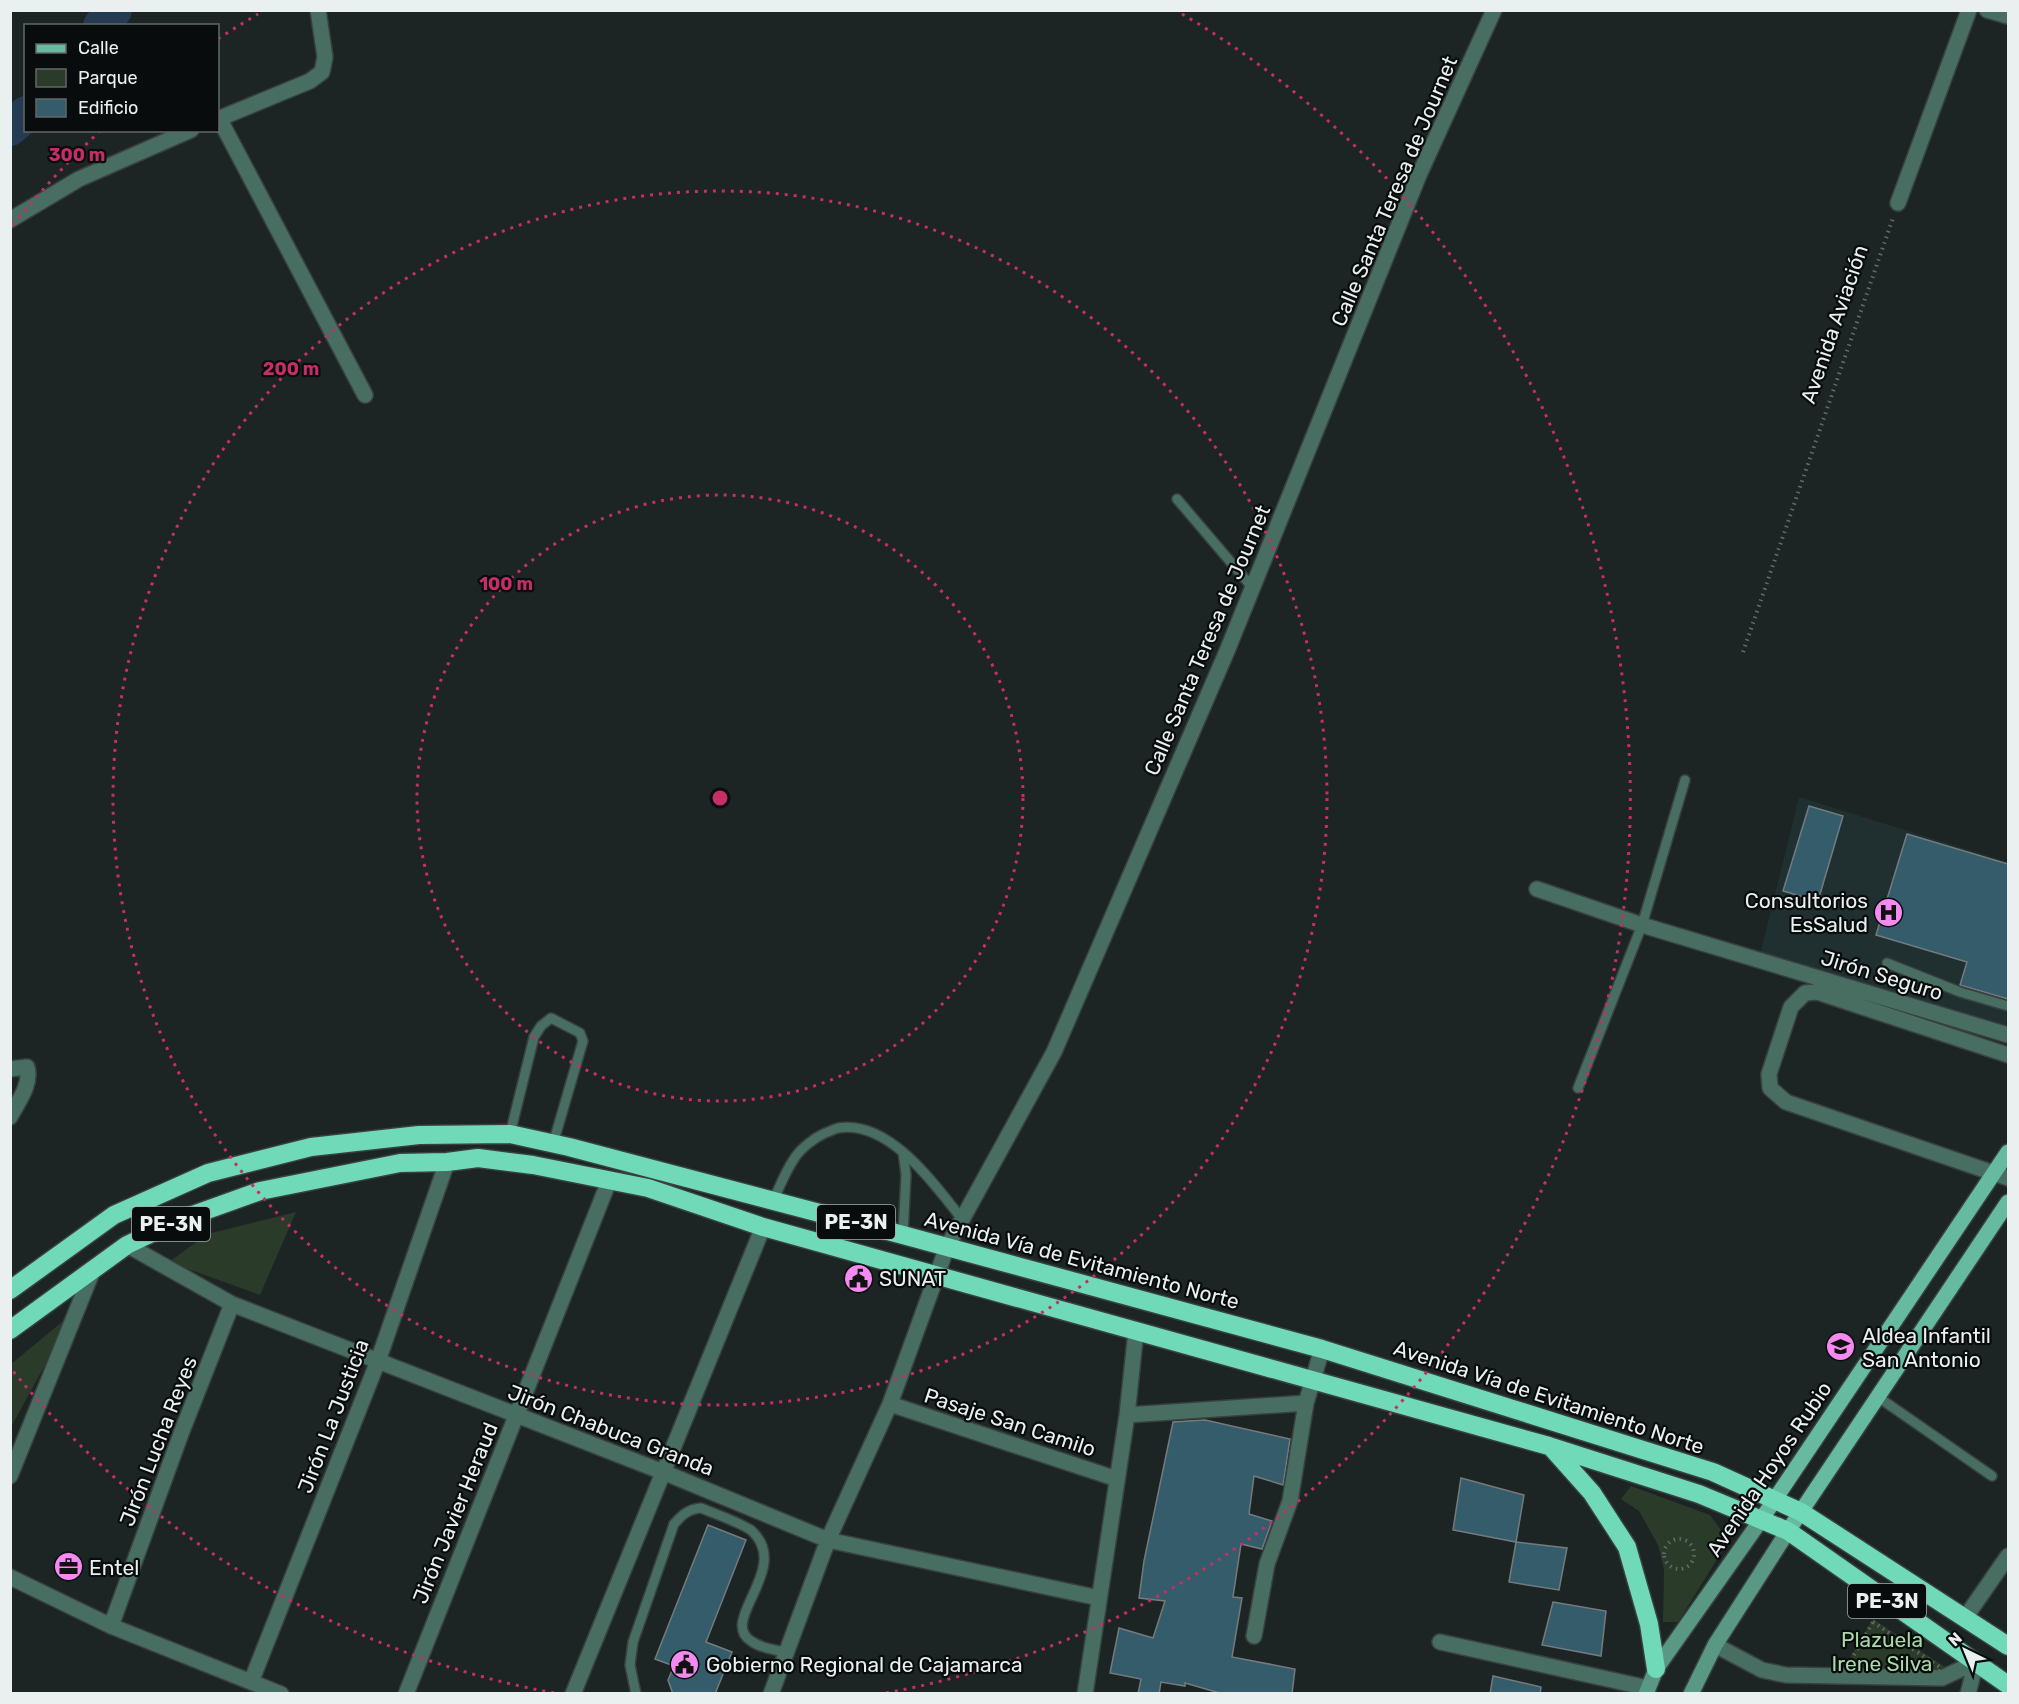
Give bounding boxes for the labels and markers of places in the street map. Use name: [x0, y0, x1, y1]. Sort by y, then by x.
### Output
centre of rings: [710, 788, 730, 808]
place label: Consultorios EsSalud: [1745, 888, 1868, 937]
hospital icon: Consultorios EsSalud: [1873, 896, 1905, 928]
public building icon: SUNAT: [842, 1262, 874, 1294]
place label: SUNAT: [879, 1266, 946, 1291]
place label: Aldea Infantil San Antonio: [1862, 1323, 1991, 1372]
school or university icon: Aldea Infantil San Antonio: [1825, 1331, 1857, 1363]
office icon: Entel: [52, 1551, 84, 1583]
place label: Entel: [89, 1555, 139, 1580]
public building icon: Gobierno Regional de Cajamarca: [669, 1648, 701, 1680]
place label: Gobierno Regional de Cajamarca: [706, 1652, 1023, 1677]

